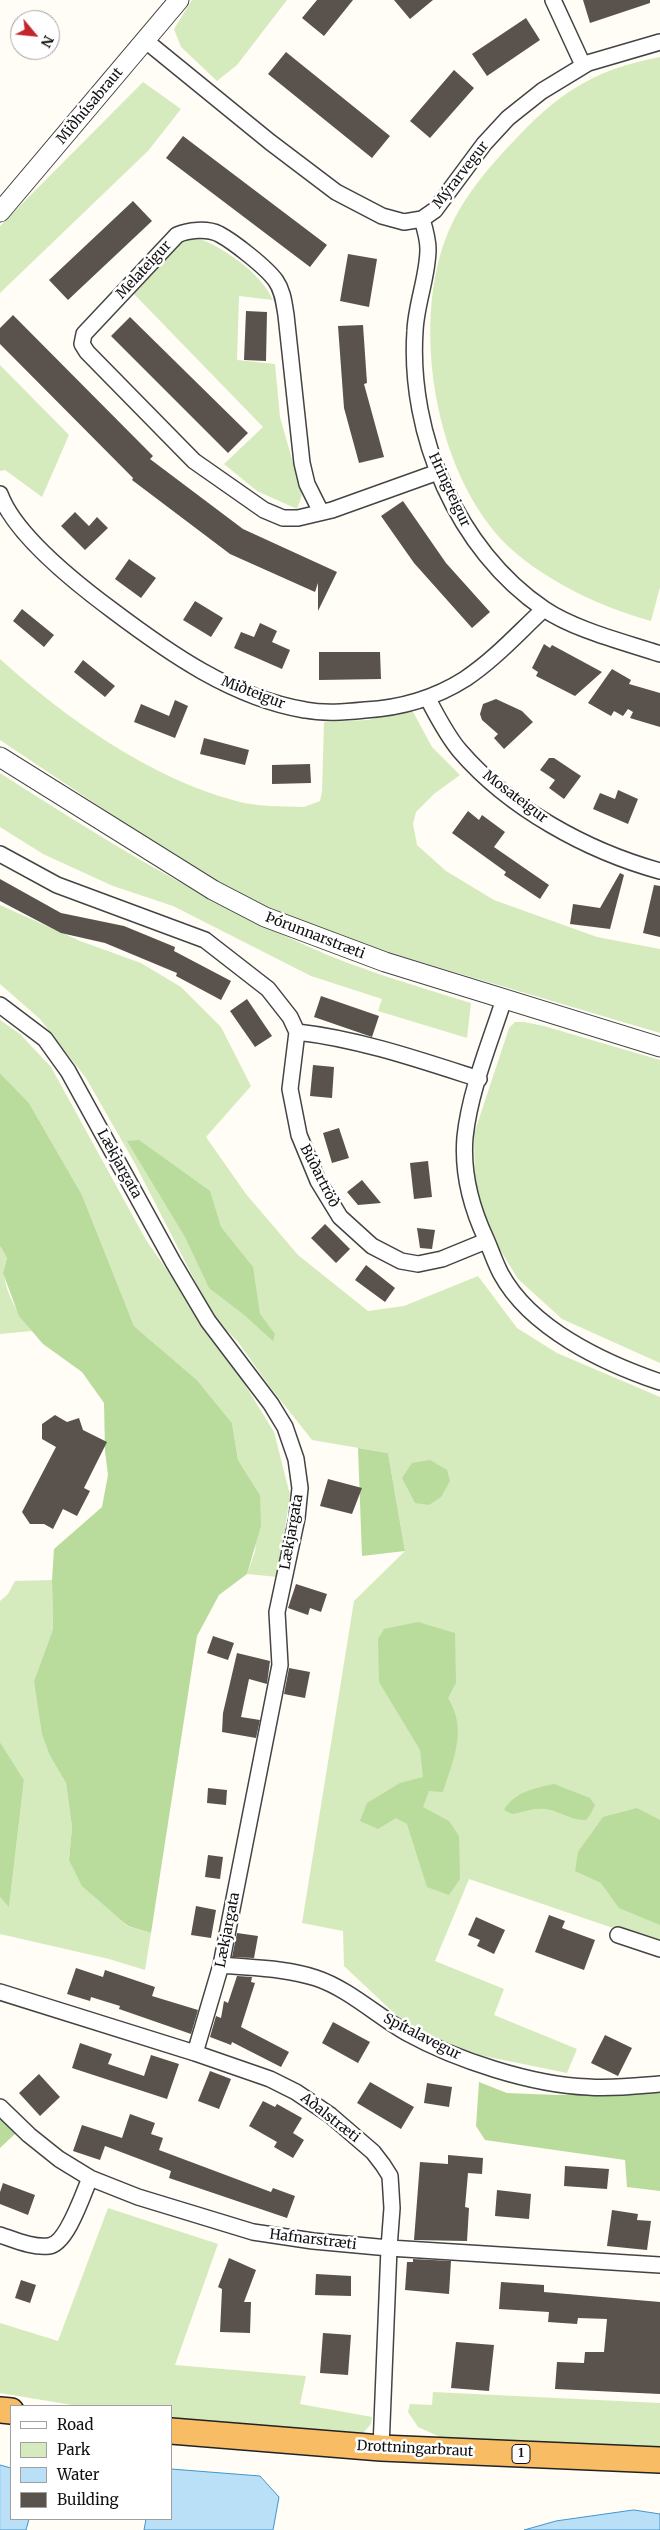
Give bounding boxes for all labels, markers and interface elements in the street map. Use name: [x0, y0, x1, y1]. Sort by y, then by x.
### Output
north arrow: [10, 10, 60, 60]
text: N: [37, 32, 58, 51]
street label: Miðhúsabraut: [53, 64, 127, 148]
street label: Mýrarvegur: [430, 138, 492, 212]
street label: Melateigur: [113, 238, 175, 302]
street label: Hringteigur: [424, 450, 474, 530]
street label: Miðteigur: [219, 673, 287, 713]
street label: Mosateigur: [479, 767, 551, 827]
street label: Þórunnarstræti: [263, 909, 367, 963]
street label: Lækjargata: [93, 1127, 145, 1201]
street label: Búðartröð: [296, 1142, 342, 1210]
street label: Lækjargata: [277, 1493, 307, 1571]
street label: Lækjargata: [212, 1891, 244, 1969]
street label: Spítalavegur: [381, 2010, 463, 2064]
street label: Aðalstræti: [297, 2090, 363, 2146]
street label: Hafnarstræti: [269, 2226, 357, 2254]
legend: [10, 2405, 172, 2520]
text: Road: [57, 2415, 93, 2434]
street label: Drottningarbraut: [356, 2438, 474, 2460]
text: Park: [57, 2440, 90, 2459]
road number: 1: [512, 2444, 530, 2464]
text: Water: [57, 2465, 99, 2484]
text: Building: [57, 2490, 119, 2509]

